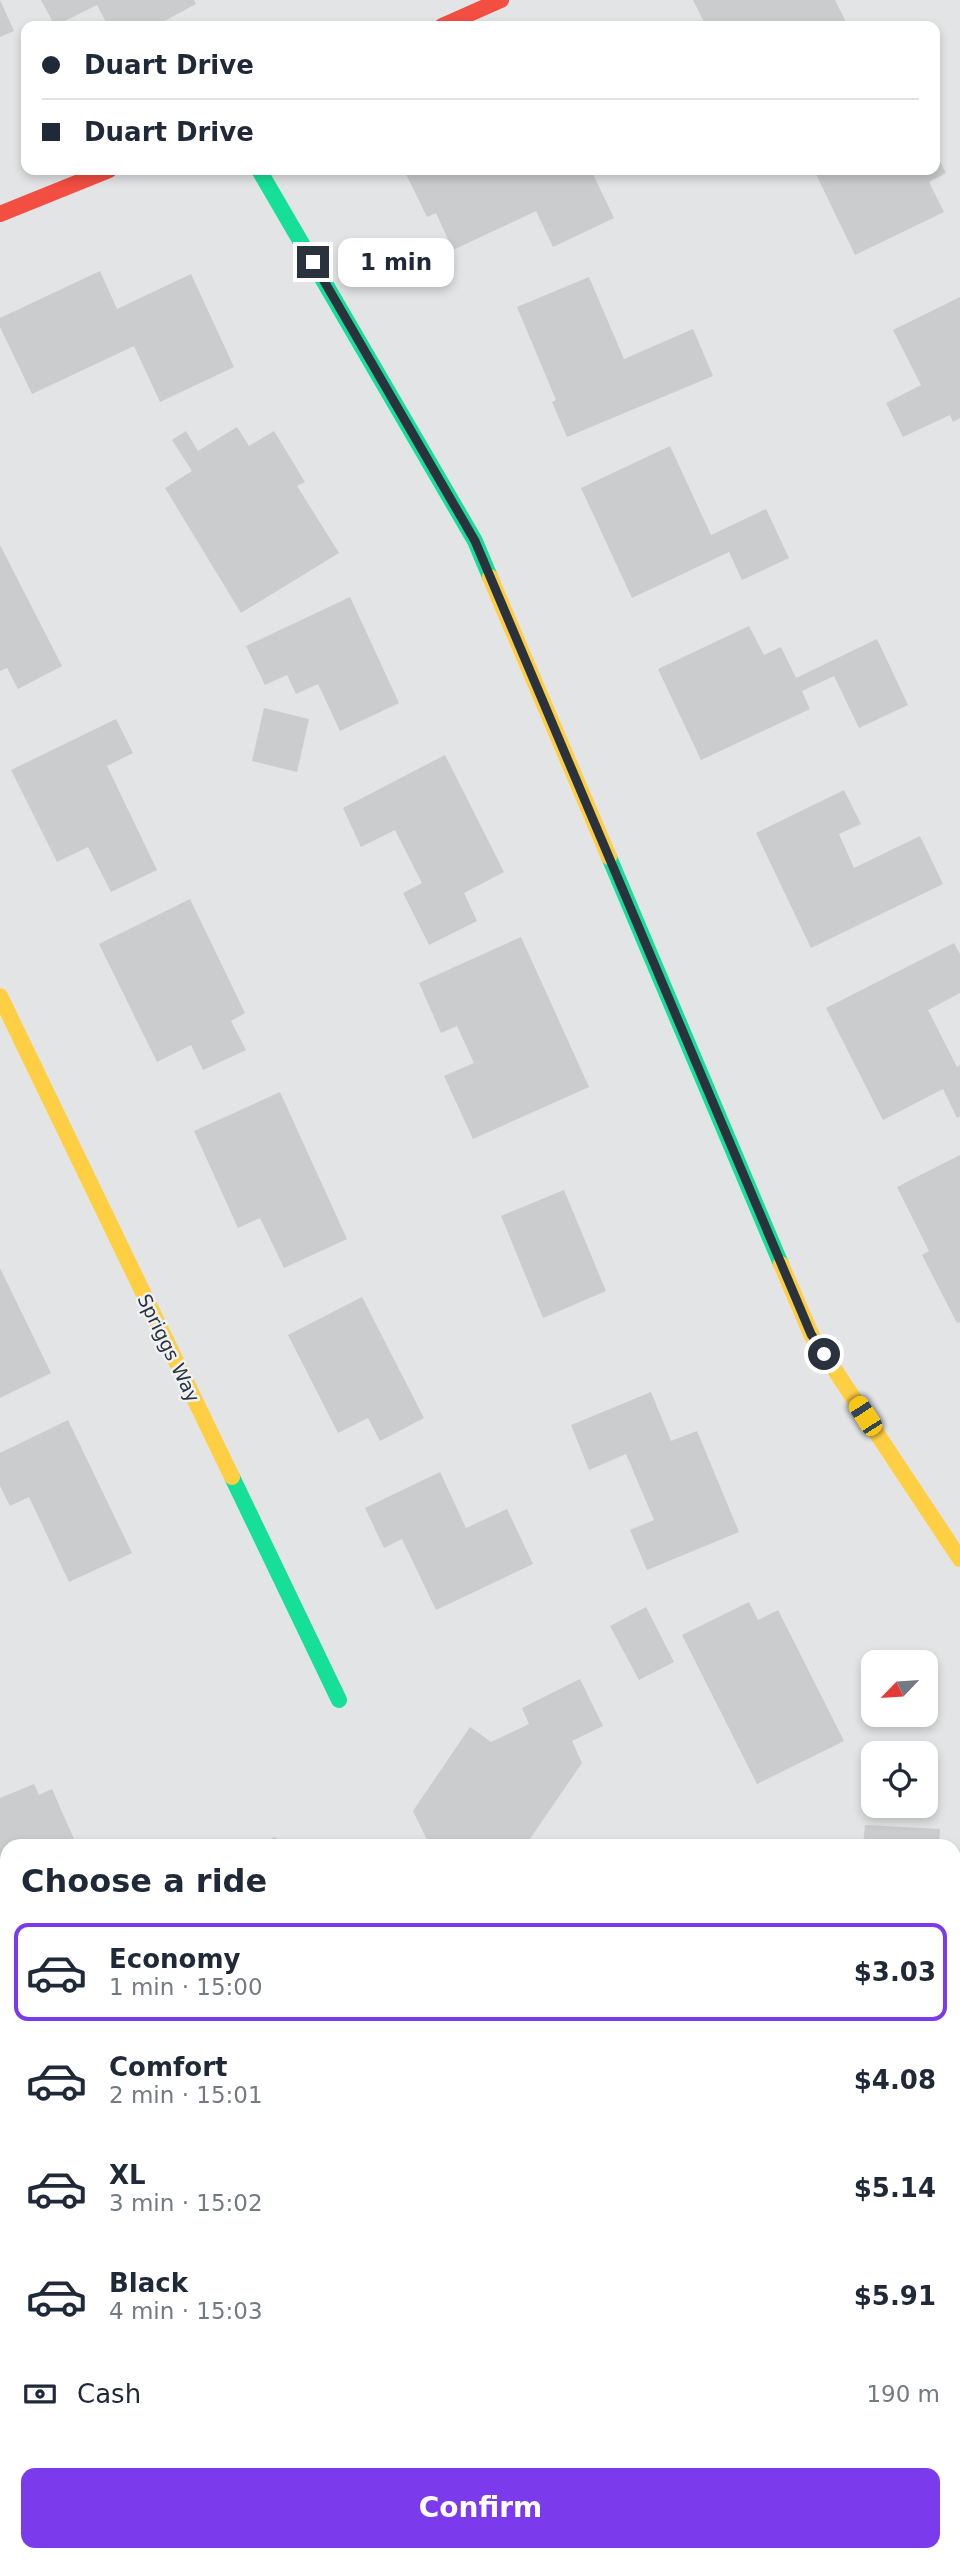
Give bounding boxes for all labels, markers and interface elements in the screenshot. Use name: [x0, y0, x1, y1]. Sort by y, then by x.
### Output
text: Duart Drive: [84, 50, 254, 80]
text: Duart Drive: [84, 117, 254, 147]
callout: 1 min: [338, 238, 453, 286]
route end: [297, 246, 329, 278]
text: 1 min: [360, 249, 432, 275]
street label: Spriggs Way: [133, 1290, 205, 1406]
route start: [808, 1338, 840, 1370]
car: [845, 1393, 886, 1439]
north arrow: [861, 1650, 938, 1727]
map controls: [861, 1650, 938, 1818]
button: locate: [861, 1741, 938, 1818]
text: Choose a ride: [21, 1862, 267, 1900]
icon: car: [25, 1941, 88, 2004]
text: Economy: [109, 1944, 240, 1974]
text: $3.03: [854, 1957, 936, 1987]
text: 1 min · 15:00: [109, 1974, 263, 2000]
icon: car: [25, 2049, 88, 2112]
text: Comfort: [109, 2052, 227, 2082]
text: $4.08: [854, 2065, 936, 2095]
text: 2 min · 15:01: [109, 2082, 263, 2108]
icon: car: [25, 2157, 88, 2220]
text: XL: [109, 2160, 146, 2190]
text: $5.14: [854, 2173, 936, 2203]
text: 3 min · 15:02: [109, 2190, 263, 2216]
icon: car: [25, 2265, 88, 2328]
text: Black: [109, 2268, 188, 2298]
text: $5.91: [854, 2281, 936, 2311]
text: 4 min · 15:03: [109, 2298, 263, 2324]
icon: cash: [21, 2375, 59, 2413]
text: Cash: [77, 2379, 141, 2409]
text: 190 m: [866, 2381, 940, 2407]
button: Confirm: [21, 2468, 940, 2548]

